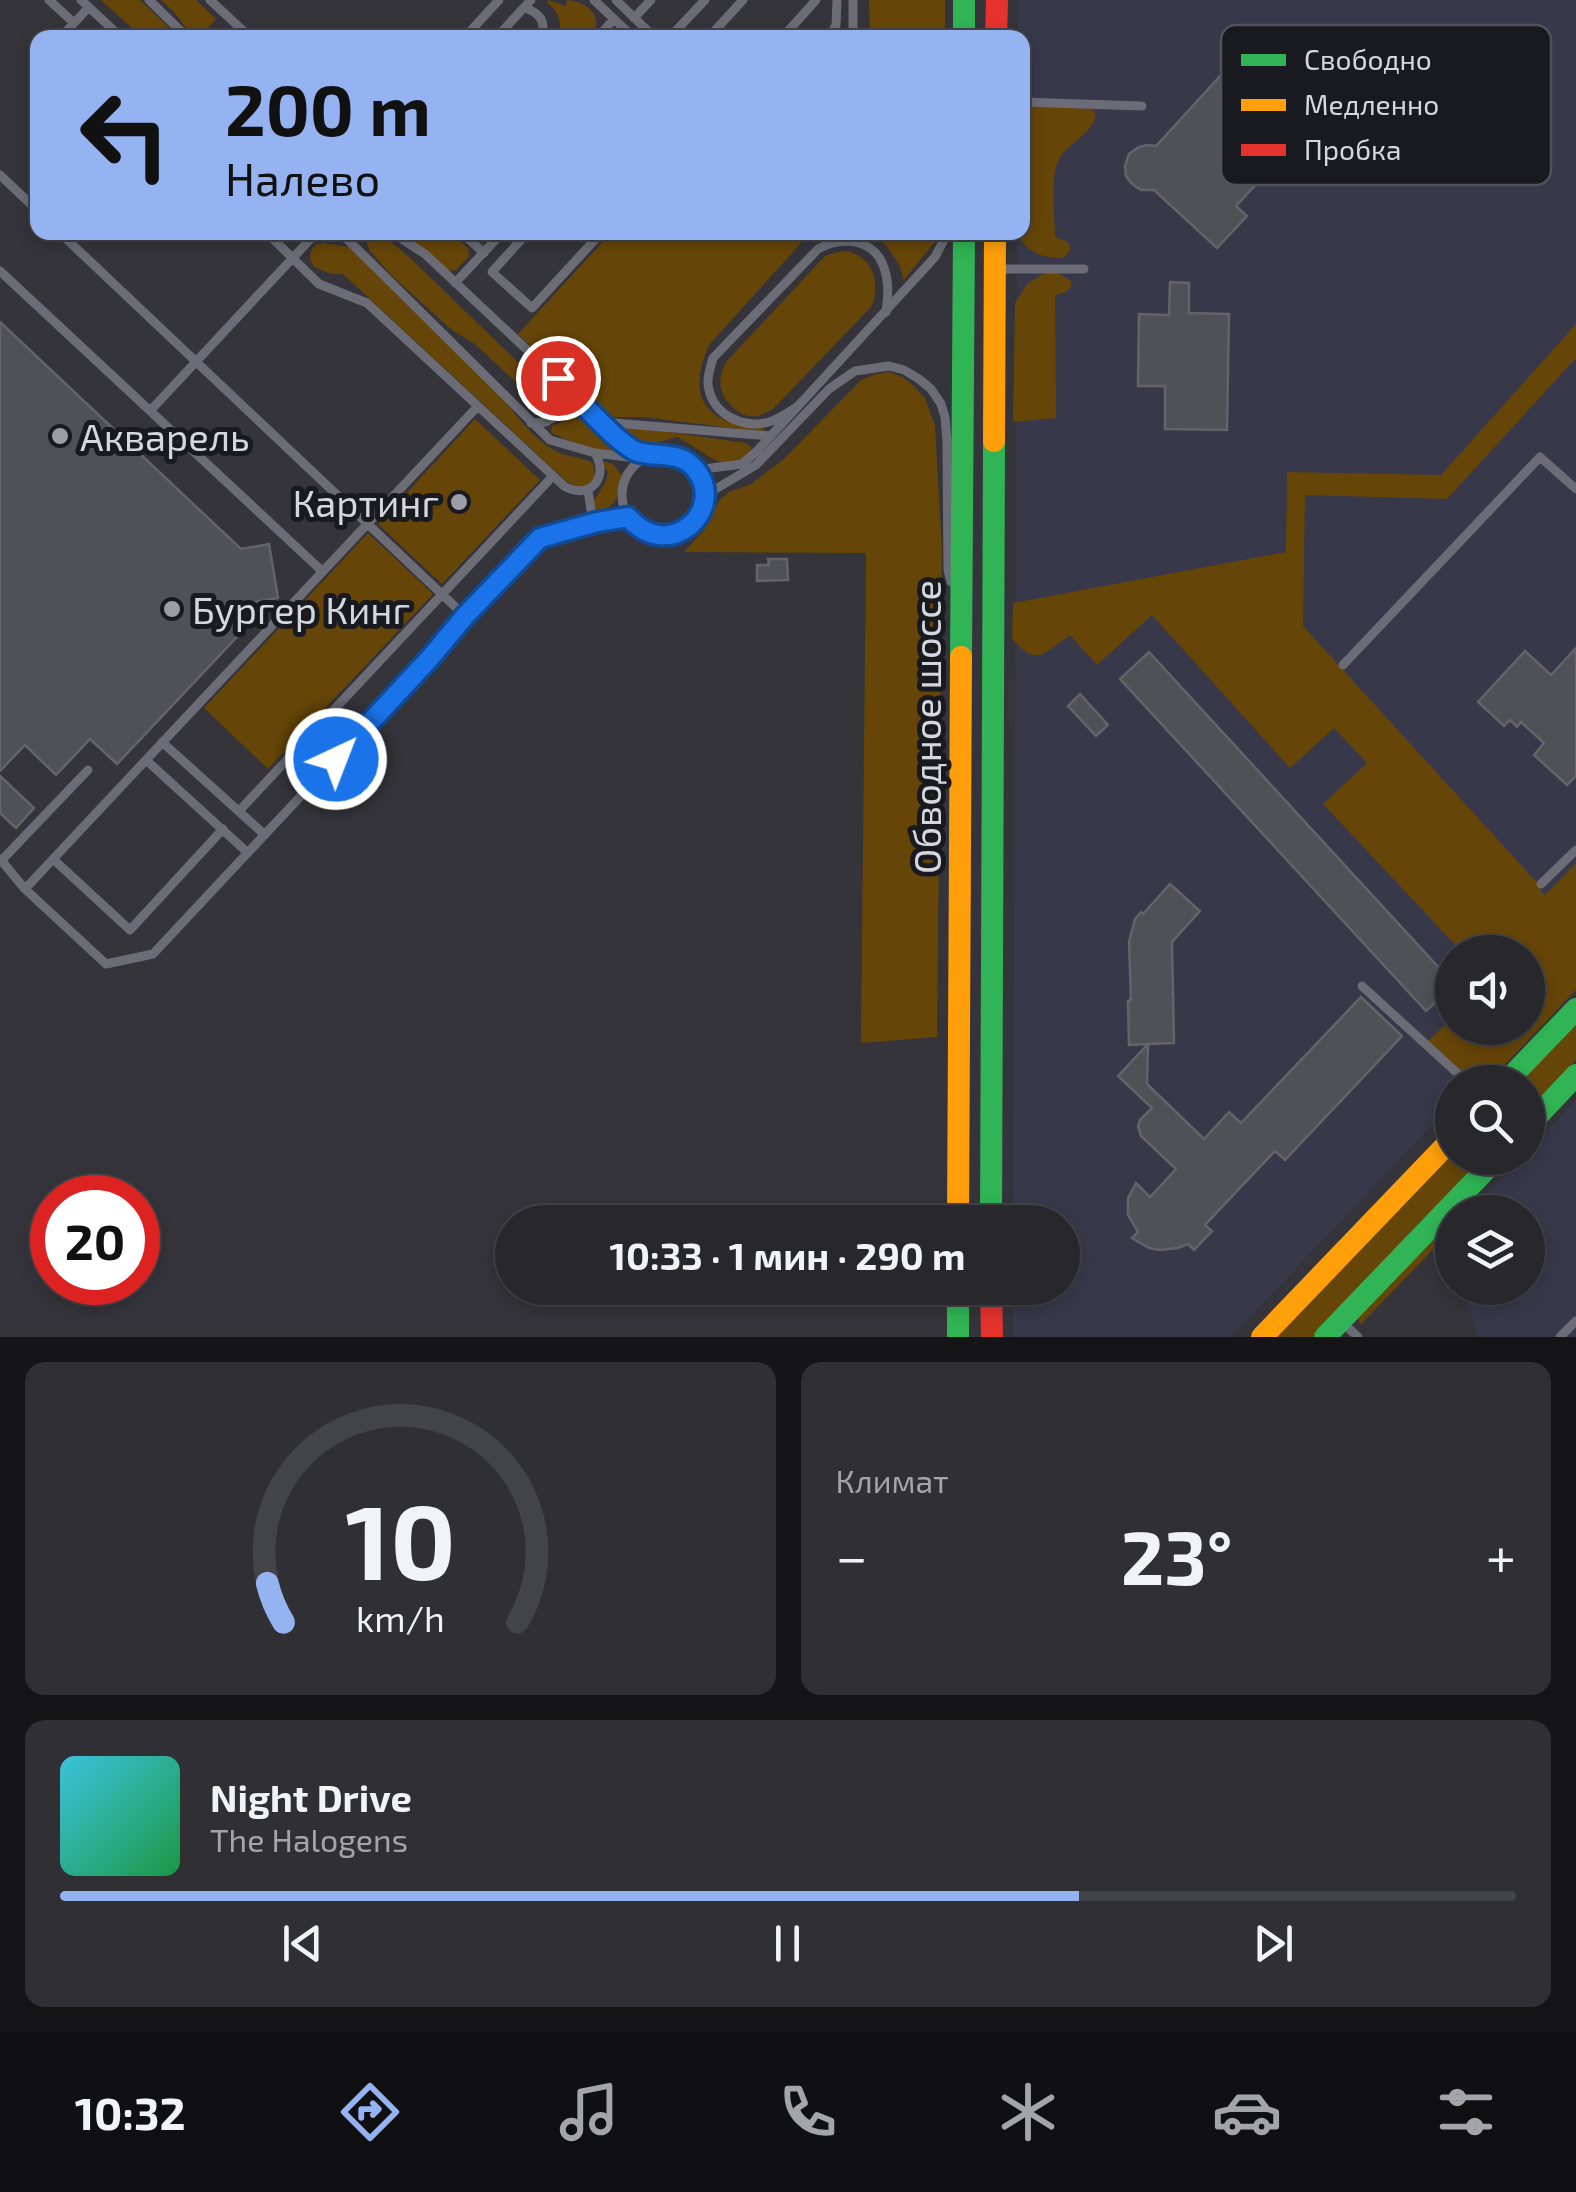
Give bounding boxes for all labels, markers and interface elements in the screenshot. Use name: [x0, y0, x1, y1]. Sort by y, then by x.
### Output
legend: [1221, 25, 1551, 185]
text: Свободно: [1304, 42, 1432, 76]
text: 200 m: [225, 66, 431, 150]
icon: left: [60, 70, 190, 200]
text: Медленно: [1304, 87, 1439, 121]
text: Пробка: [1304, 132, 1402, 166]
text: Налево: [225, 151, 380, 205]
pin: [516, 336, 601, 421]
icon: arrive: [531, 351, 586, 406]
place label: Акварель: [80, 413, 250, 459]
marker: Акварель: [49, 425, 71, 447]
place label: Картинг: [292, 479, 439, 525]
marker: Картинг: [448, 491, 470, 513]
street label: Обводное шоссе: [903, 580, 949, 874]
place label: Бургер Кинг: [192, 586, 410, 632]
marker: Бургер Кинг: [161, 598, 183, 620]
position arrow: [284, 707, 388, 811]
map controls: [1435, 935, 1545, 1305]
button: sound: [1435, 935, 1545, 1045]
button: search: [1435, 1065, 1545, 1175]
speed limit sign: 20: [30, 1175, 160, 1305]
button: layers: [1435, 1195, 1545, 1305]
text: 10:33 · 1 мин · 290 m: [610, 1232, 965, 1278]
text: Климат: [836, 1461, 949, 1499]
text: 10: [345, 1476, 456, 1601]
text: 23°: [1121, 1510, 1233, 1600]
text: −: [836, 1522, 868, 1588]
text: +: [1486, 1522, 1516, 1588]
text: km/h: [356, 1596, 445, 1639]
text: Night Drive: [210, 1774, 412, 1820]
text: The Halogens: [210, 1820, 408, 1858]
icon: previous: [275, 1916, 330, 1971]
icon: pause: [760, 1916, 815, 1971]
icon: next: [1246, 1916, 1301, 1971]
icon: directions: [335, 2077, 405, 2147]
icon: music: [554, 2077, 624, 2147]
icon: phone: [773, 2077, 843, 2147]
icon: climate: [993, 2077, 1063, 2147]
icon: car: [1212, 2077, 1282, 2147]
icon: filters: [1431, 2077, 1501, 2147]
text: 10:32: [75, 2085, 186, 2139]

